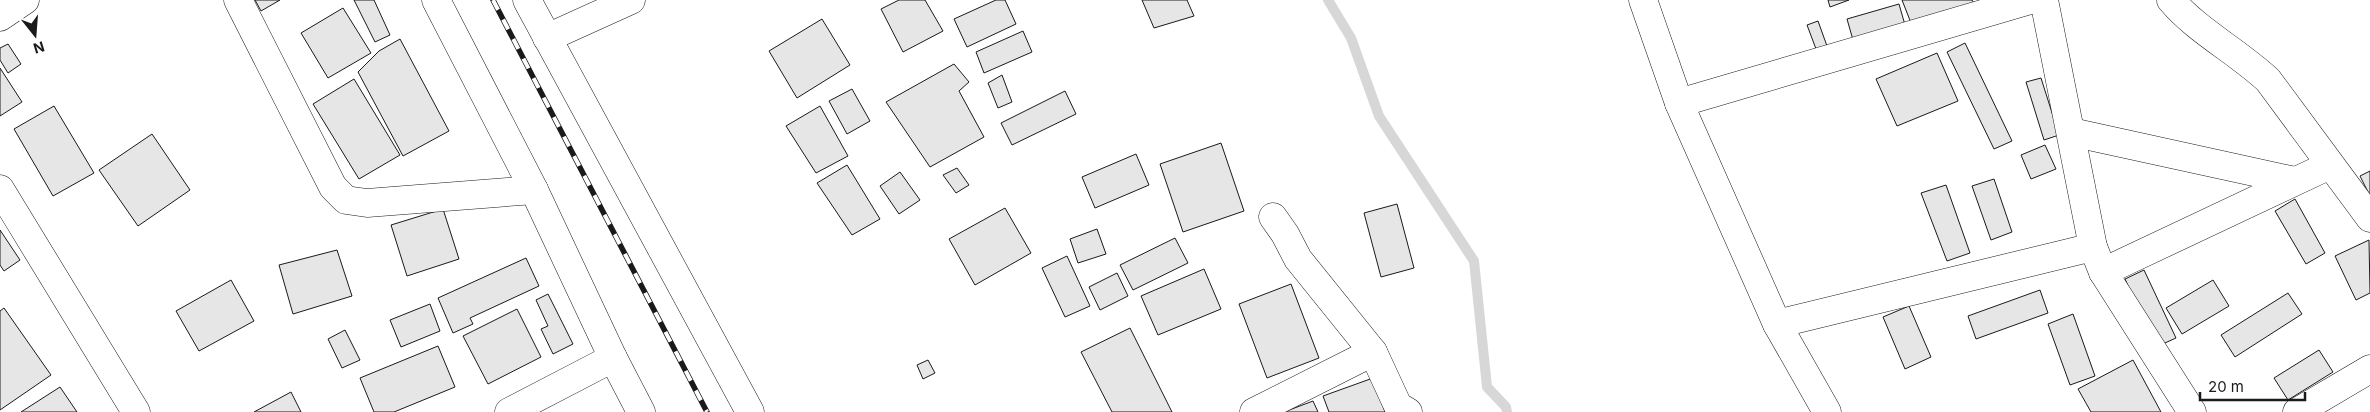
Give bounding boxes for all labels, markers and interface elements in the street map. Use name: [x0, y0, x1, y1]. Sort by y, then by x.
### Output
north arrow: [10, 10, 60, 60]
text: N: [31, 38, 47, 58]
scale bar: [2200, 370, 2305, 402]
text: 20 m: [2208, 377, 2244, 396]

